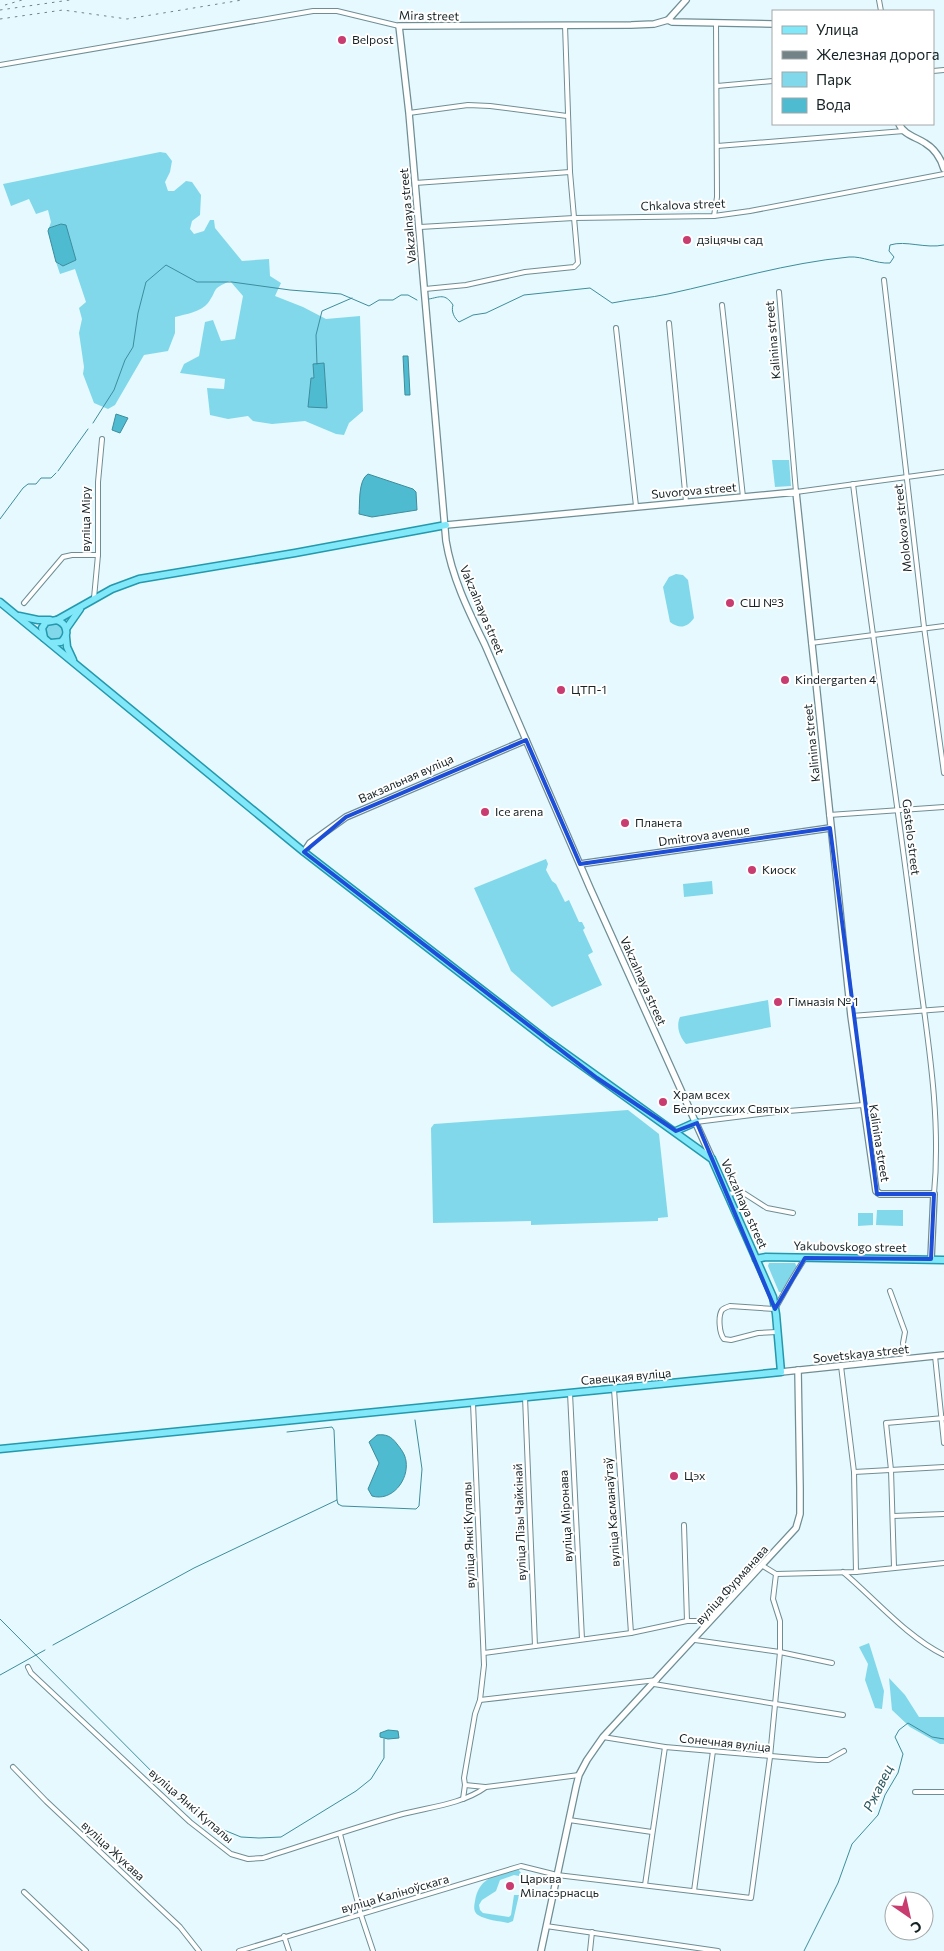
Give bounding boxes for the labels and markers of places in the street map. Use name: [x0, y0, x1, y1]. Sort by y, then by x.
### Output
place label: Belpost: [352, 32, 394, 46]
marker: Belpost: [336, 34, 348, 46]
place label: дзіцячы сад: [697, 232, 763, 246]
marker: дзіцячы сад: [681, 234, 693, 246]
place label: СШ №3: [740, 595, 784, 609]
marker: СШ №3: [724, 597, 736, 609]
place label: Kindergarten 4: [795, 672, 876, 686]
marker: Kindergarten 4: [779, 674, 791, 686]
place label: ЦТП-1: [571, 682, 607, 696]
marker: ЦТП-1: [555, 684, 567, 696]
place label: Ice arena: [495, 804, 543, 818]
marker: Ice arena: [479, 806, 491, 818]
place label: Планета: [635, 815, 682, 829]
marker: Планета: [619, 817, 631, 829]
place label: Киоск: [762, 862, 797, 876]
marker: Киоск: [746, 864, 758, 876]
place label: Гімназія № 1: [788, 994, 858, 1008]
marker: Гімназія № 1: [772, 996, 784, 1008]
place label: Храм всех Белорусских Святых: [673, 1087, 790, 1115]
marker: Храм всех Белорусских Святых: [657, 1096, 669, 1108]
place label: Цэх: [684, 1468, 706, 1482]
marker: Цэх: [668, 1470, 680, 1482]
place label: Царква Міласэрнасць: [520, 1871, 599, 1899]
marker: Царква Міласэрнасць: [504, 1880, 516, 1892]

